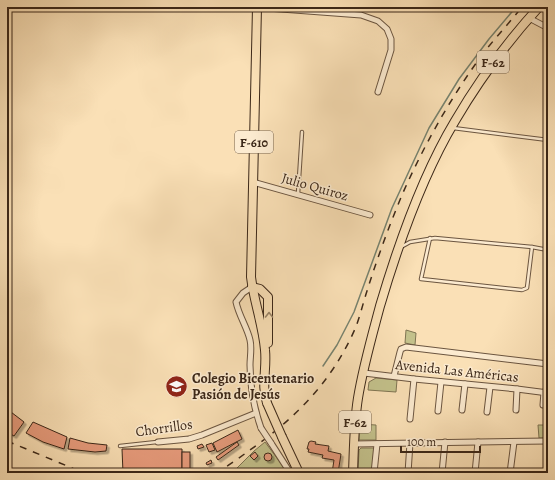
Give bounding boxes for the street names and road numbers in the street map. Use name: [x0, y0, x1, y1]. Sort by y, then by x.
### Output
road number: F-62: [477, 51, 509, 73]
road number: F-610: [235, 131, 273, 153]
street label: Julio Quiroz: [279, 168, 351, 206]
street label: Avenida Las Américas: [393, 355, 520, 387]
road number: F-62: [339, 411, 371, 433]
street label: Chorrillos: [134, 415, 194, 441]

